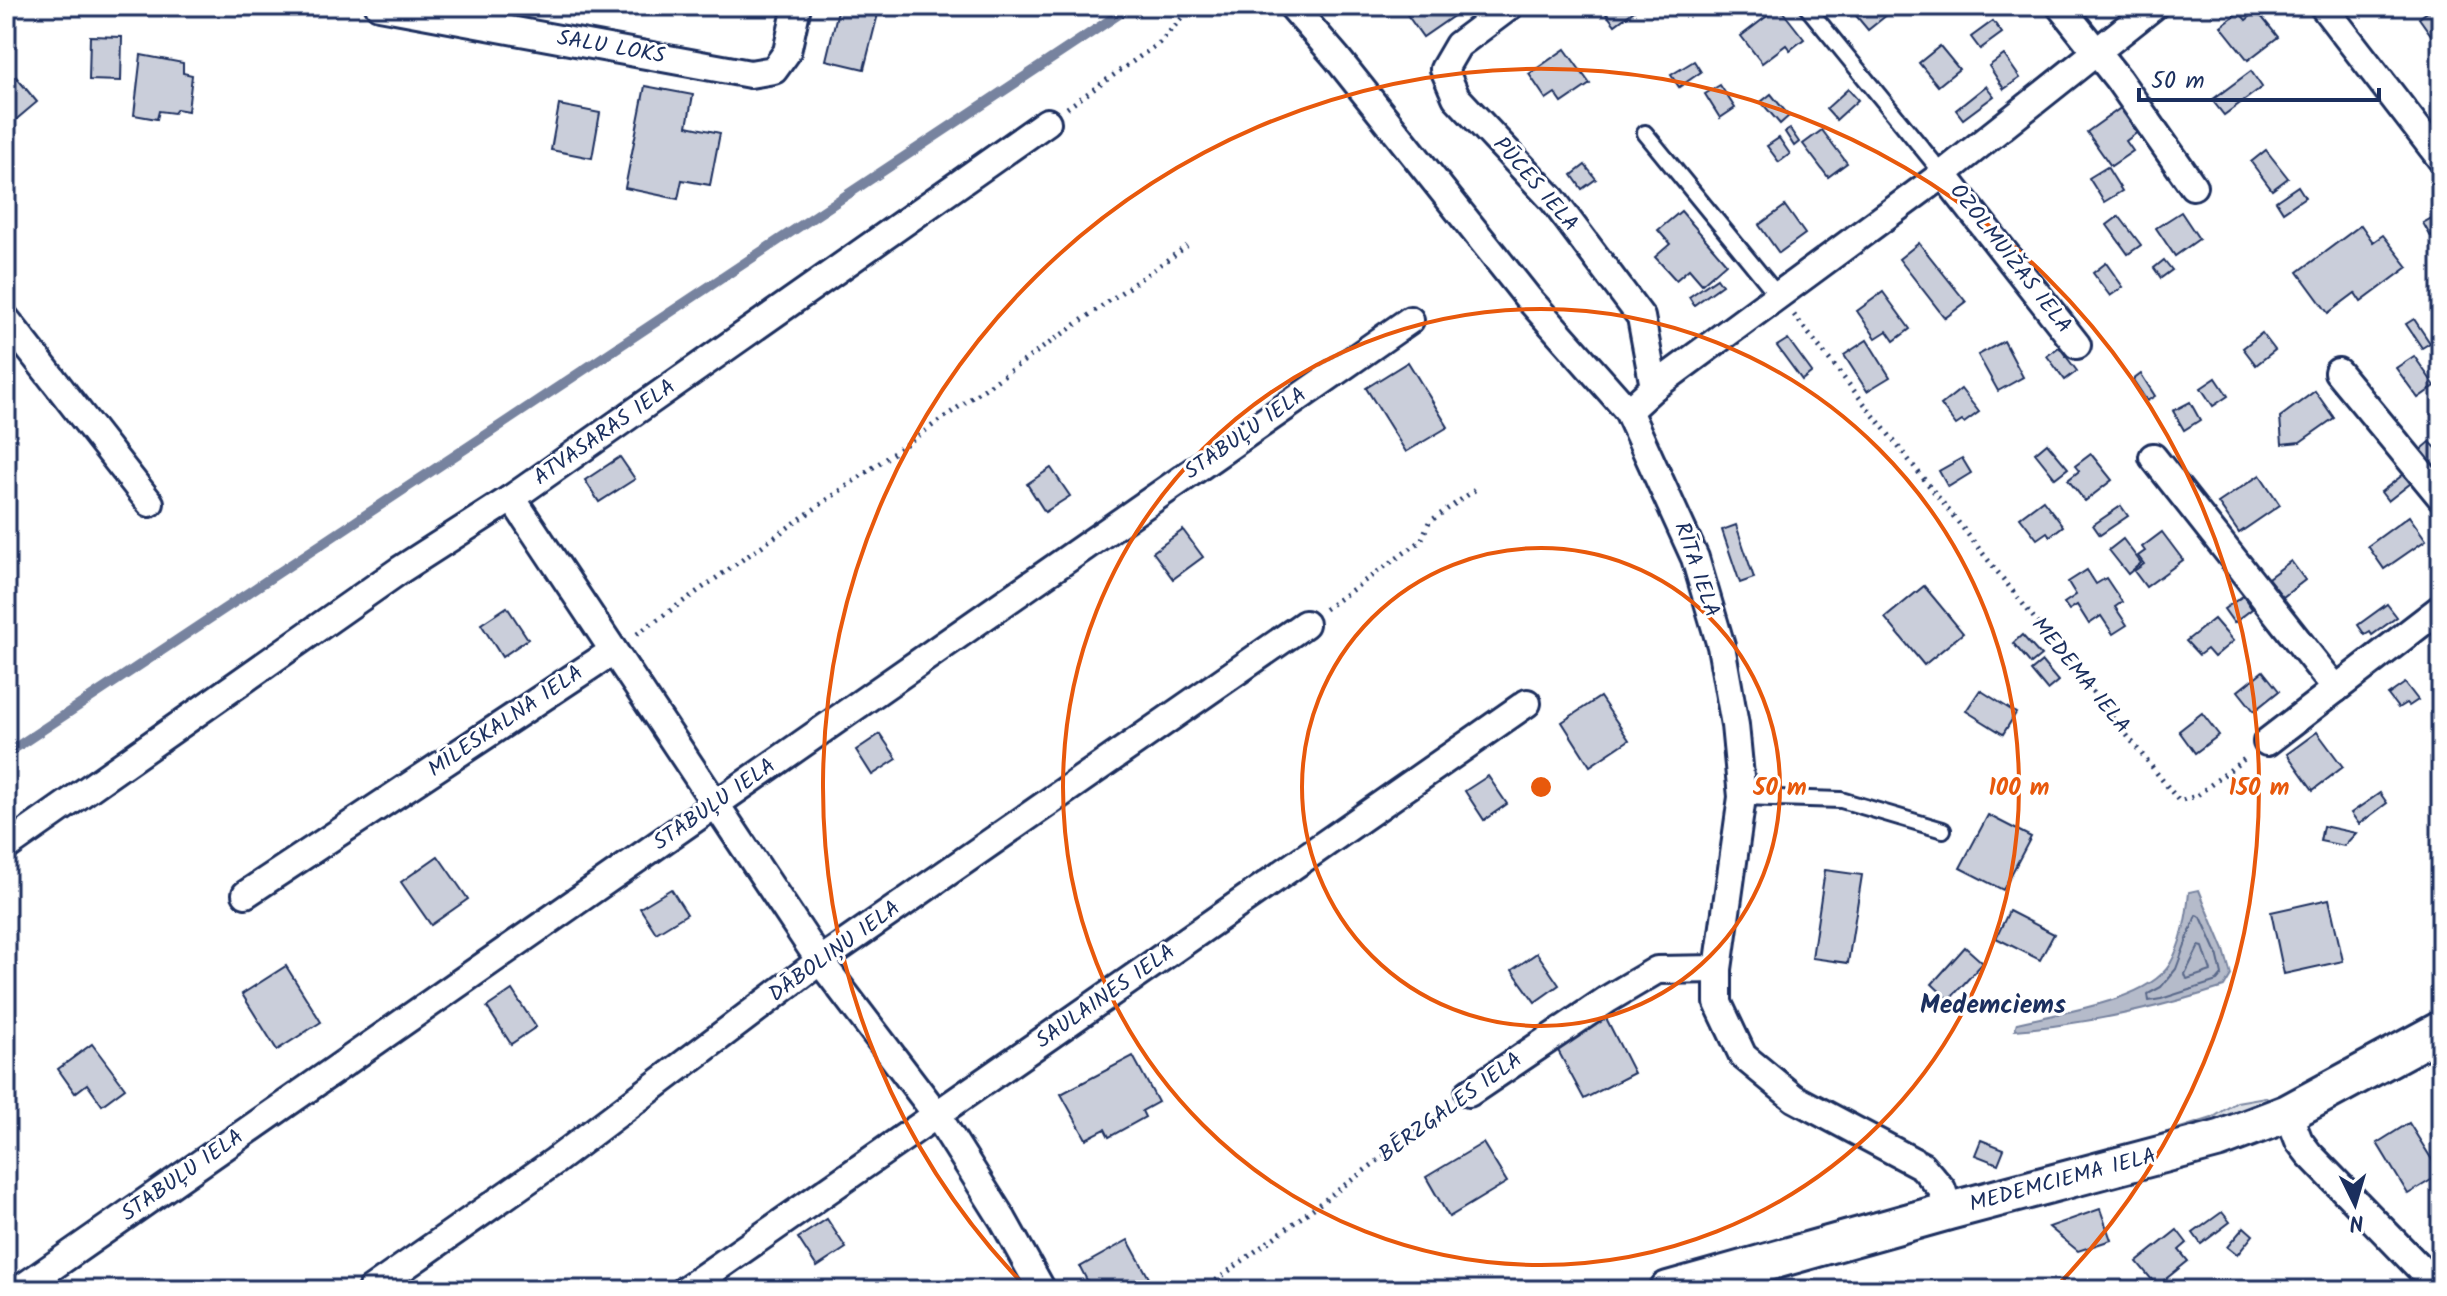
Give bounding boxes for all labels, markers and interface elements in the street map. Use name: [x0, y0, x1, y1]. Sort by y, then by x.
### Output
street label: SALU LOKS: [554, 21, 668, 75]
scale bar: [2139, 52, 2379, 102]
text: 50 m: [2151, 62, 2205, 101]
street label: PŪCES IELA: [1484, 130, 1586, 240]
street label: OZOLMUIŽAS IELA: [1940, 176, 2080, 342]
street label: ATVASARAS IELA: [527, 371, 683, 495]
street label: STABUĻU IELA: [1177, 379, 1315, 489]
street label: RĪTA IELA: [1663, 518, 1729, 622]
street label: MEDEMA IELA: [2022, 610, 2138, 742]
street label: MĪLESKALNA IELA: [421, 657, 591, 787]
street label: STABUĻU IELA: [646, 750, 784, 860]
text: 50 m: [1752, 769, 1807, 808]
text: 100 m: [1989, 769, 2049, 808]
text: 150 m: [2229, 769, 2289, 808]
centre of rings: [1527, 773, 1555, 801]
street label: DĀBOLIŅU IELA: [762, 892, 908, 1012]
street label: SAULAINES IELA: [1029, 936, 1183, 1058]
district label: Medemciems: [1920, 985, 2066, 1027]
street label: BĒRZGALES IELA: [1372, 1044, 1530, 1172]
street label: STABUĻU IELA: [114, 1121, 252, 1231]
street label: MEDEMCIEMA IELA: [1966, 1139, 2160, 1223]
north arrow: [2315, 1164, 2395, 1244]
text: N: [2348, 1203, 2365, 1239]

